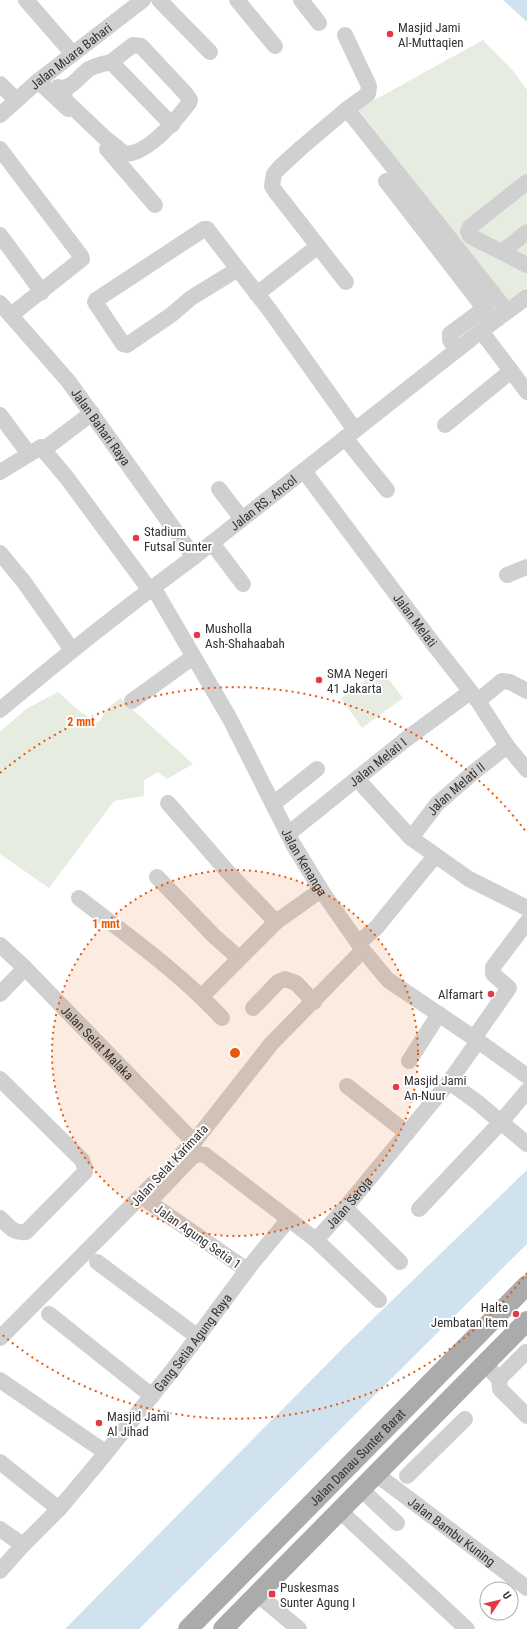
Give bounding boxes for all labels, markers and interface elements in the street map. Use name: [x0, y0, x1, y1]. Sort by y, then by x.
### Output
street label: Jalan Muara Bahari: [27, 20, 115, 93]
place label: Masjid Jami Al-Muttaqien: [398, 20, 464, 50]
marker: Masjid Jami Al-Muttaqien: [385, 29, 395, 39]
street label: Jalan Bahari Raya: [68, 386, 133, 469]
street label: Jalan RS. Ancol: [227, 472, 300, 534]
place label: Stadium Futsal Sunter: [144, 524, 212, 554]
marker: Stadium Futsal Sunter: [131, 533, 141, 543]
street label: Jalan Melati: [390, 590, 440, 650]
place label: Musholla Ash-Shahaabah: [205, 621, 285, 651]
marker: Musholla Ash-Shahaabah: [192, 630, 202, 640]
place label: SMA Negeri 41 Jakarta: [327, 666, 388, 696]
marker: SMA Negeri 41 Jakarta: [314, 675, 324, 685]
text: 2 mnt: [67, 715, 95, 729]
street label: Jalan Melati I: [346, 735, 410, 790]
street label: Jalan Melati II: [424, 759, 488, 818]
street label: Jalan Kenanga: [278, 826, 330, 899]
text: 1 mnt: [92, 917, 120, 931]
place label: Alfamart: [438, 987, 483, 1002]
marker: Alfamart: [486, 989, 496, 999]
street label: Jalan Selat Malaka: [58, 1003, 136, 1083]
centre of rings: [228, 1046, 242, 1060]
place label: Masjid Jami An-Nuur: [404, 1073, 467, 1103]
marker: Masjid Jami An-Nuur: [391, 1082, 401, 1092]
street label: Jalan Selat Karimata: [128, 1121, 211, 1209]
street label: Jalan Seroja: [323, 1174, 376, 1232]
street label: Jalan Agung Setia 1: [152, 1201, 244, 1272]
street label: Gang Setia Agung Raya: [151, 1291, 235, 1395]
place label: Halte Jembatan Item: [431, 1300, 508, 1330]
marker: Halte Jembatan Item: [511, 1309, 521, 1319]
street label: Jalan Danau Sunter Barat: [307, 1406, 409, 1509]
place label: Masjid Jami Al Jihad: [107, 1409, 170, 1439]
marker: Masjid Jami Al Jihad: [94, 1418, 104, 1428]
street label: Jalan Bambu Kuning: [405, 1494, 498, 1569]
place label: Puskesmas Sunter Agung I: [280, 1580, 355, 1610]
north arrow: [479, 1581, 519, 1621]
marker: Puskesmas Sunter Agung I: [267, 1589, 277, 1599]
text: U: [500, 1589, 514, 1602]

